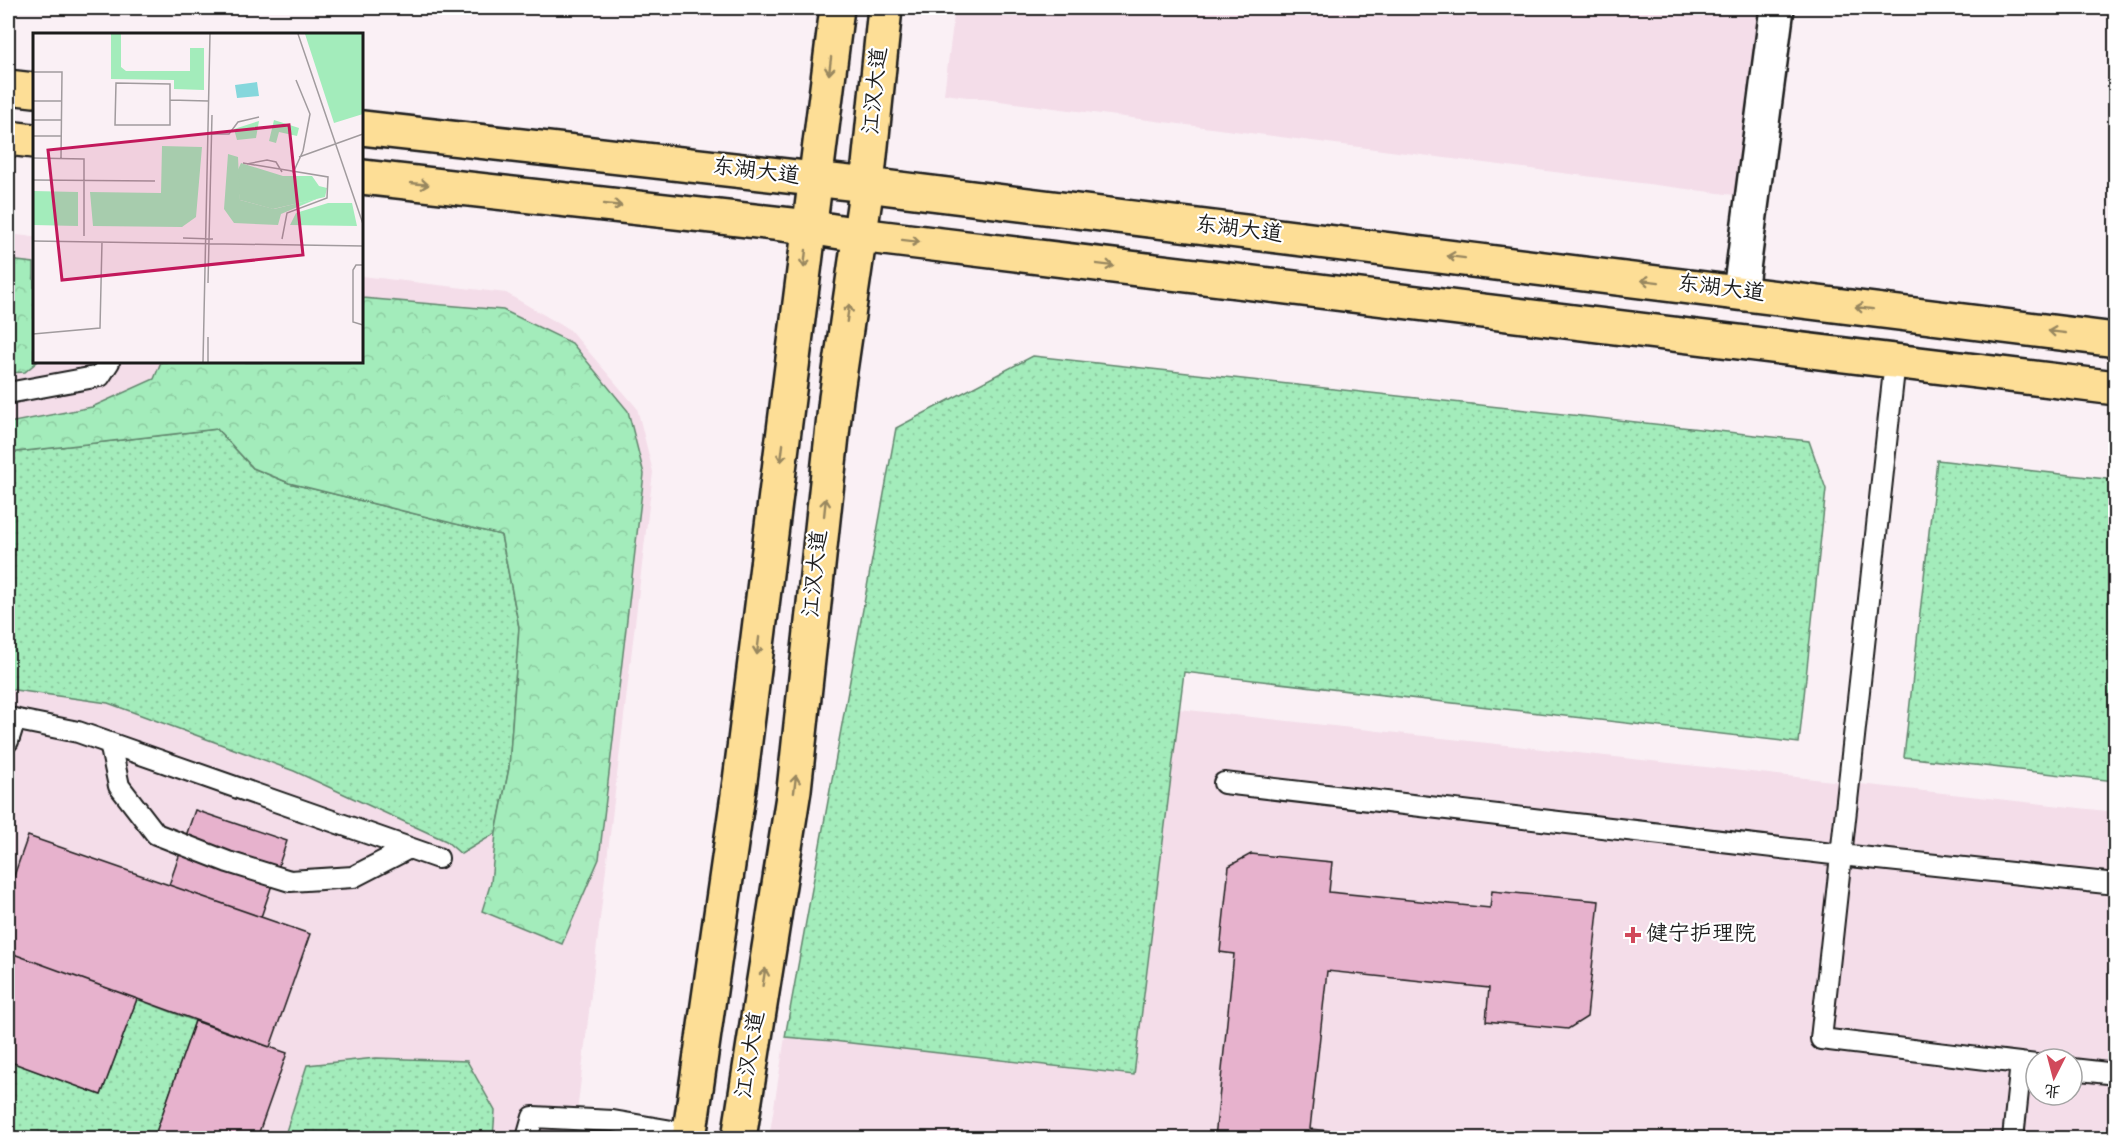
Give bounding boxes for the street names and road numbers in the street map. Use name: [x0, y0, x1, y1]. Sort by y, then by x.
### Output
street label: 江汉大道: [857, 46, 897, 136]
street label: 东湖大道: [710, 152, 802, 194]
street label: 东湖大道: [1193, 210, 1285, 252]
street label: 东湖大道: [1675, 269, 1767, 311]
street label: 江汉大道: [797, 529, 837, 619]
street label: 江汉大道: [730, 1009, 774, 1101]

